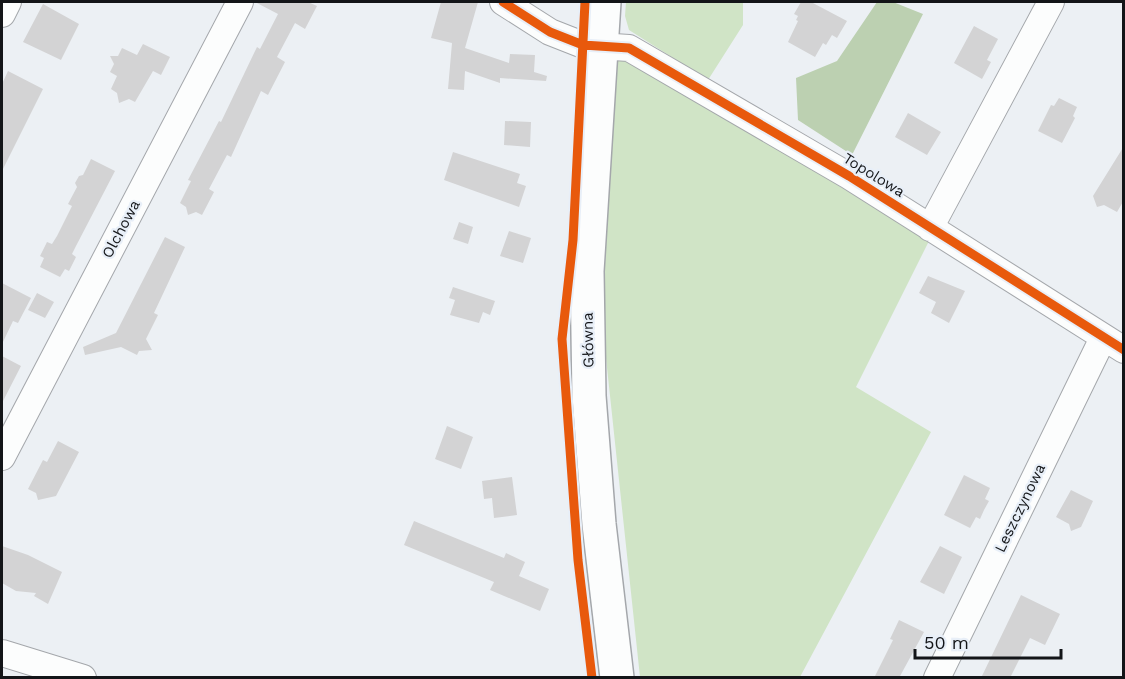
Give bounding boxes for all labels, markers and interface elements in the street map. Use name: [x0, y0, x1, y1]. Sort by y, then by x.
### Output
street label: Topolowa: [840, 149, 908, 201]
street label: Olchowa: [98, 196, 144, 261]
street label: Główna: [579, 312, 597, 368]
street label: Leszczynowa: [991, 460, 1049, 555]
scale bar: [915, 622, 1060, 660]
text: 50 m: [924, 632, 969, 653]

